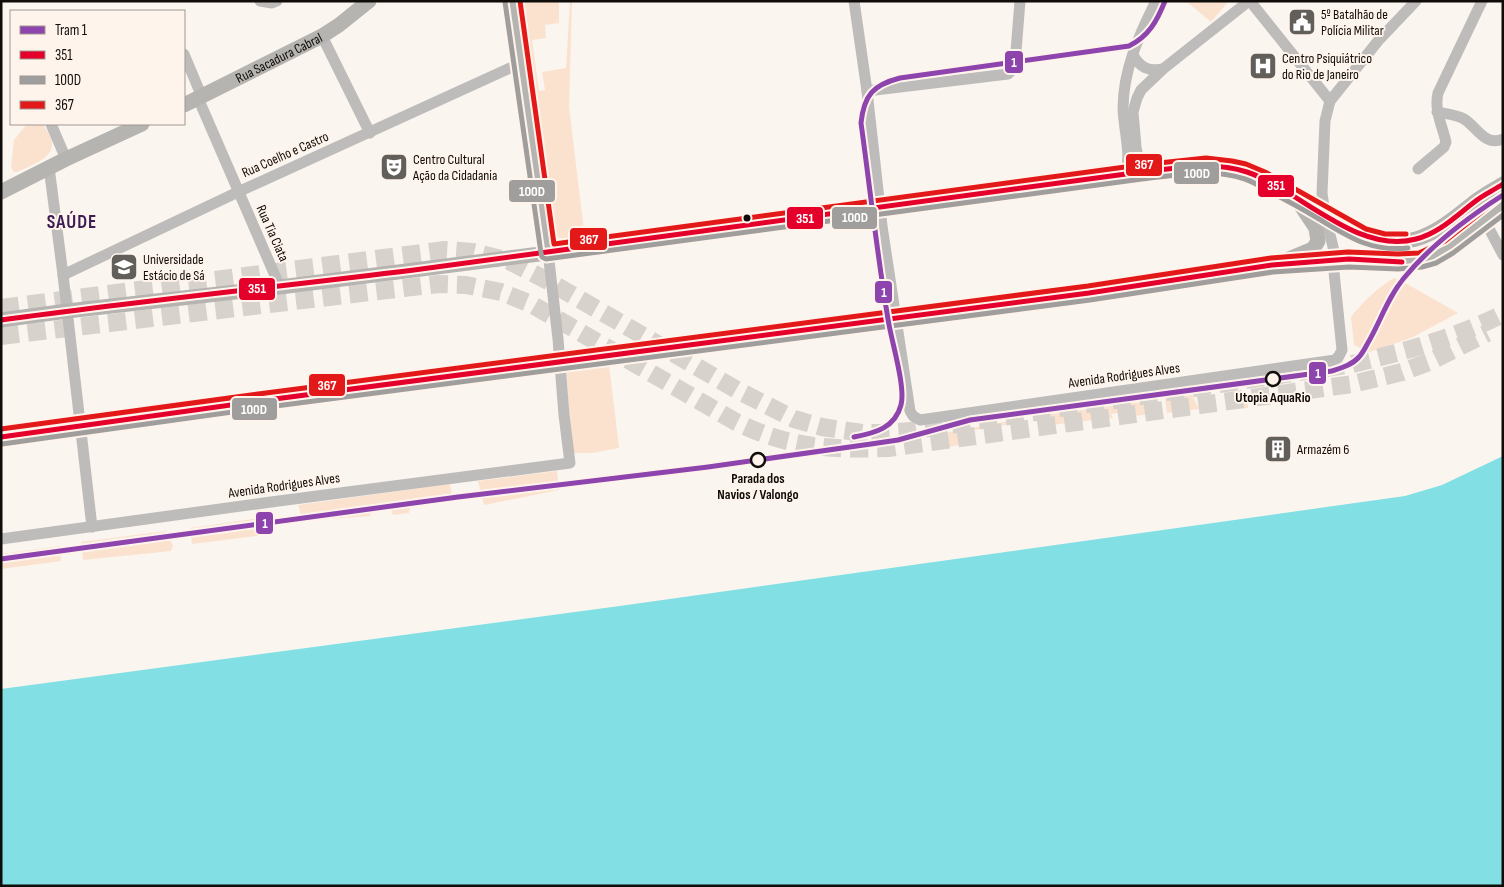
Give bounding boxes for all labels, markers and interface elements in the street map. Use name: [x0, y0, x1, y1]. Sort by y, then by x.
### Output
place label: 5º Batalhão de Polícia Militar: [1321, 6, 1388, 39]
public building icon: 5º Batalhão de Polícia Militar: [1287, 7, 1317, 37]
legend: [10, 10, 185, 125]
text: Tram 1: [55, 21, 88, 40]
street label: Rua Sacadura Cabral: [233, 29, 325, 87]
text: 351: [55, 46, 73, 65]
line badge: 1: [1004, 50, 1024, 74]
place label: Centro Psiquiátrico do Rio de Janeiro: [1282, 50, 1372, 83]
hospital icon: Centro Psiquiátrico do Rio de Janeiro: [1248, 51, 1278, 81]
text: 1: [1011, 54, 1017, 71]
text: 100D: [55, 71, 81, 90]
text: 367: [55, 96, 74, 115]
street label: Rua Coelho e Castro: [239, 128, 331, 181]
place label: Centro Cultural Ação da Cidadania: [412, 151, 497, 184]
theatre icon: Centro Cultural Ação da Cidadania: [379, 152, 409, 182]
line badge: 367: [1125, 153, 1163, 177]
text: 367: [1135, 156, 1154, 173]
line badge: 100D: [1173, 161, 1220, 185]
text: 100D: [1184, 165, 1210, 182]
line badge: 351: [1257, 174, 1295, 198]
text: 351: [1267, 177, 1285, 194]
line badge: 100D: [508, 179, 556, 203]
text: 100D: [519, 183, 545, 200]
street label: Rua Tia Ciata: [253, 202, 293, 264]
line badge: 351: [786, 206, 824, 230]
line badge: 100D: [831, 206, 878, 230]
text: 100D: [842, 209, 868, 226]
text: 351: [796, 210, 814, 227]
district label: SAÚDE: [47, 211, 97, 234]
unlabelled marker: [742, 213, 752, 223]
line badge: 367: [569, 227, 608, 251]
text: 367: [580, 231, 599, 248]
place label: Universidade Estácio de Sá: [143, 251, 205, 284]
school or university icon: Universidade Estácio de Sá: [109, 252, 139, 282]
line badge: 351: [238, 277, 276, 301]
text: 351: [248, 280, 266, 297]
line badge: 1: [874, 280, 893, 304]
text: 1: [881, 284, 887, 301]
street label: Avenida Rodrigues Alves: [1066, 359, 1181, 392]
line badge: 1: [1308, 361, 1327, 385]
text: 1: [1315, 365, 1321, 382]
marker: Utopia AquaRio: [1265, 371, 1281, 387]
line badge: 367: [308, 373, 346, 397]
text: 367: [318, 377, 337, 394]
place label: Utopia AquaRio: [1235, 389, 1311, 406]
line badge: 100D: [231, 397, 278, 421]
text: 100D: [241, 401, 267, 418]
building icon: Armazém 6: [1263, 434, 1293, 464]
place label: Armazém 6: [1296, 441, 1349, 458]
marker: Parada dos Navios / Valongo: [750, 452, 766, 468]
street label: Avenida Rodrigues Alves: [226, 469, 341, 502]
place label: Parada dos Navios / Valongo: [717, 470, 799, 503]
line badge: 1: [255, 511, 274, 535]
text: 1: [262, 515, 268, 532]

